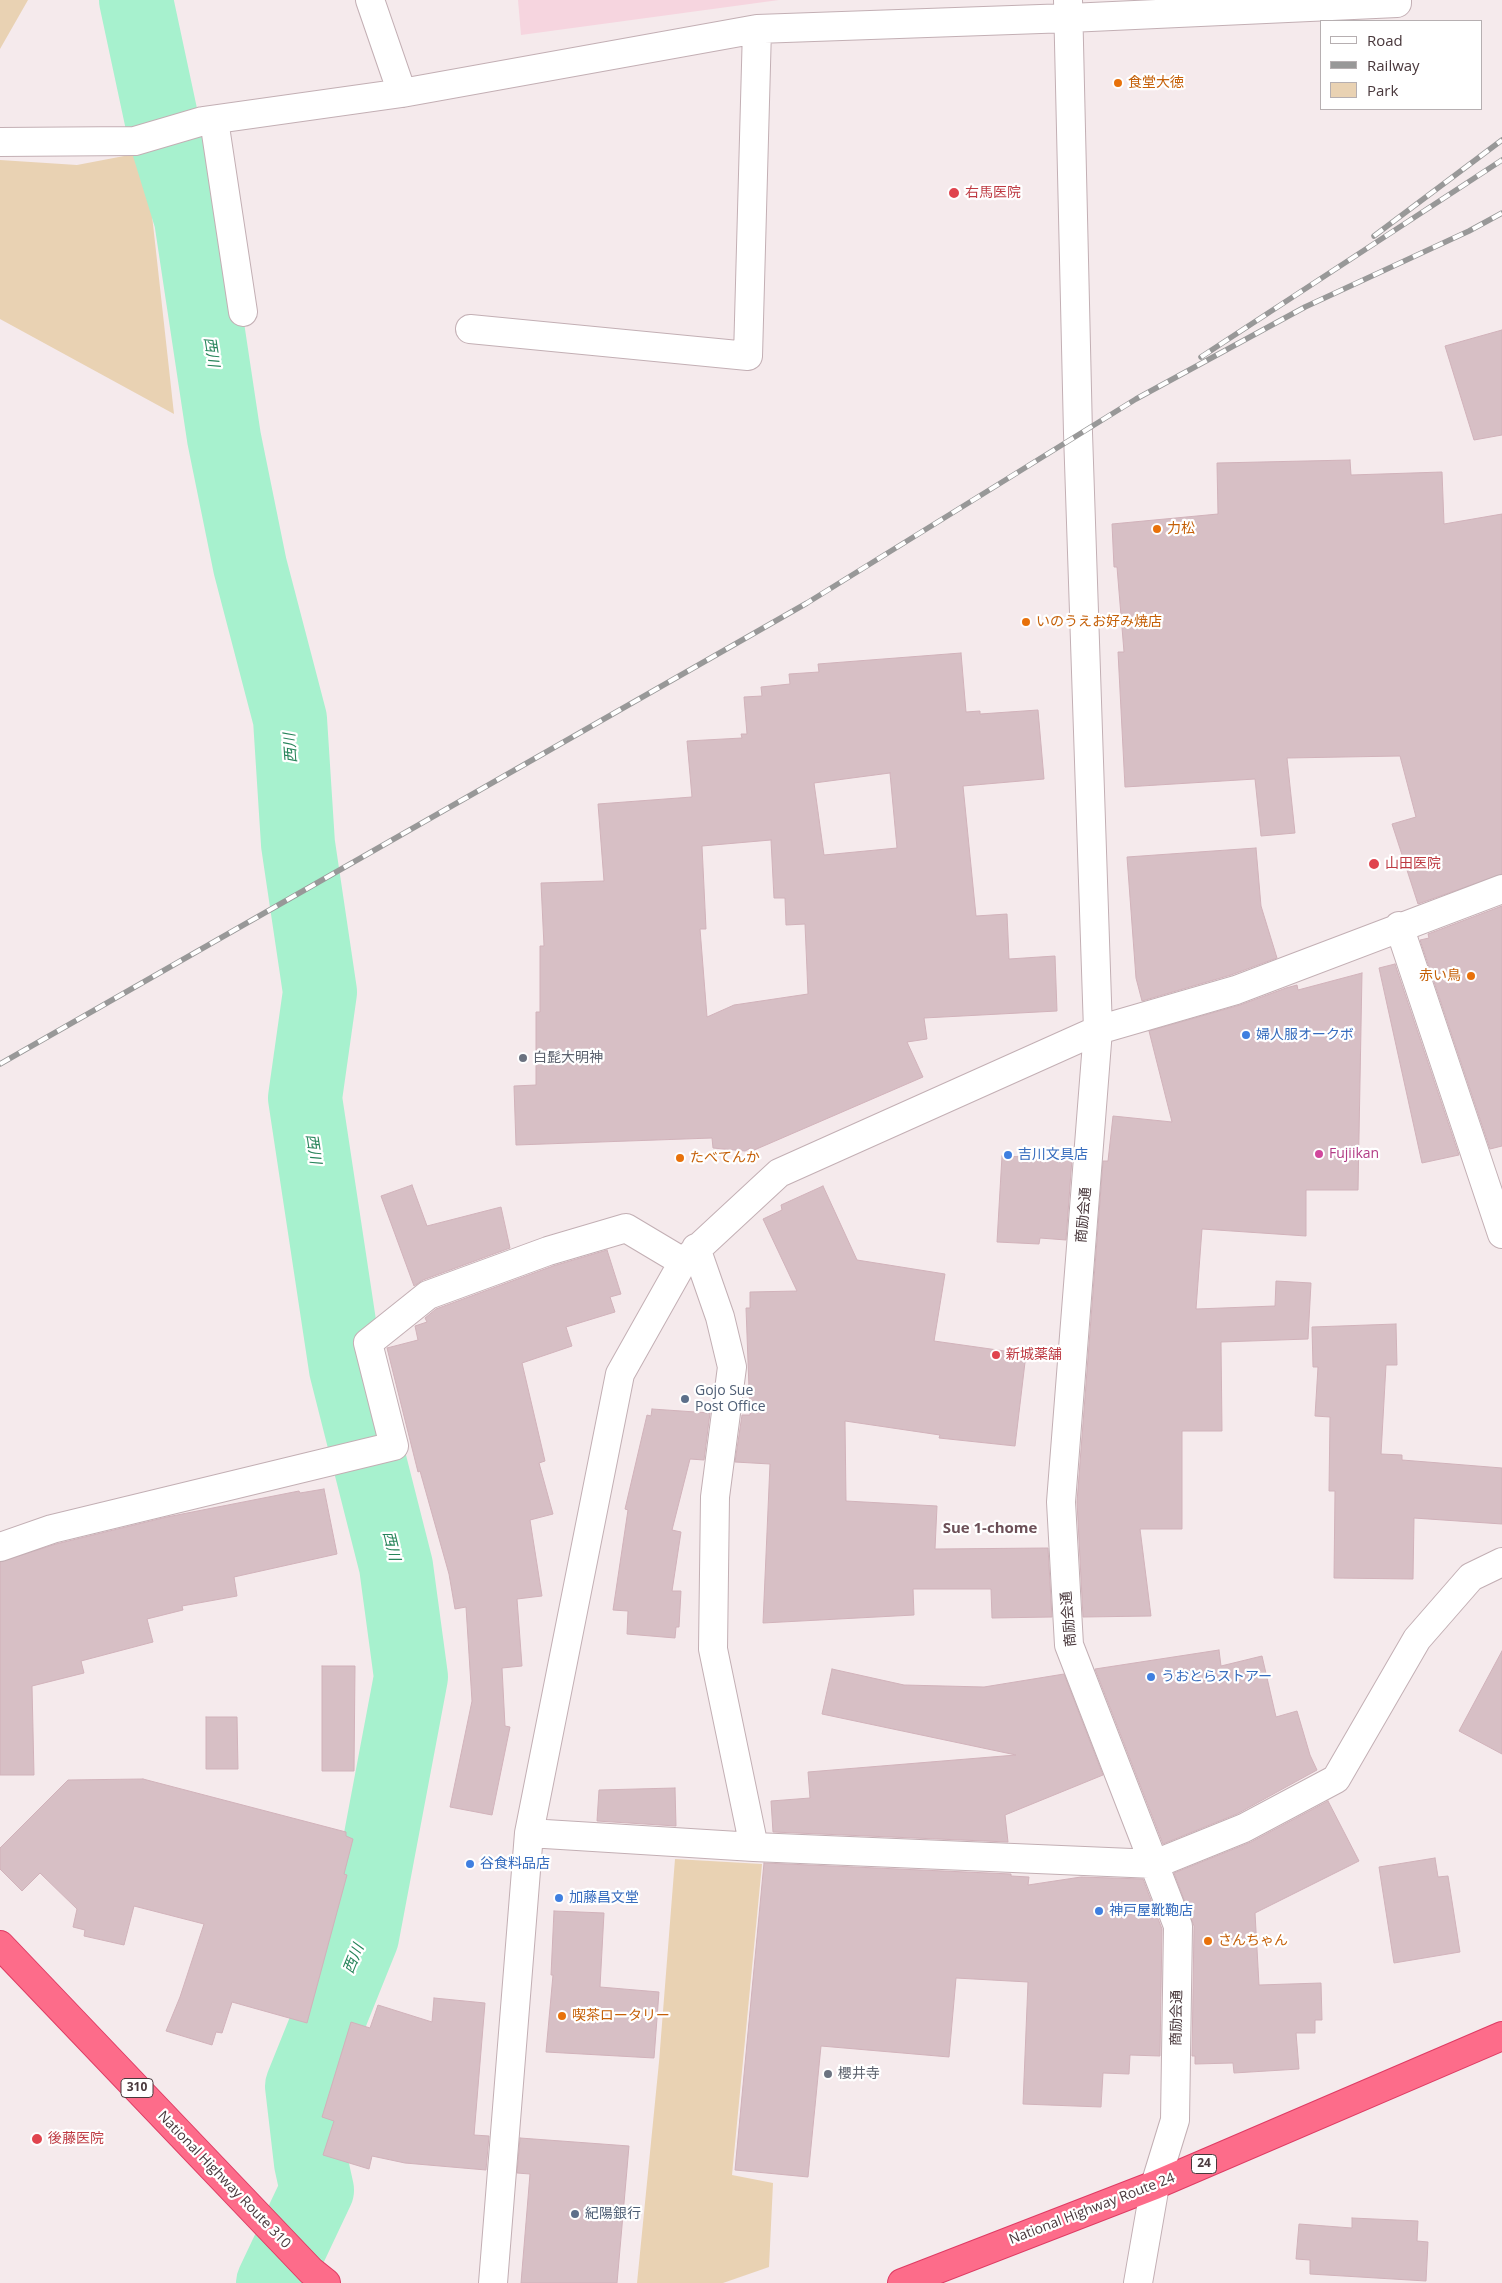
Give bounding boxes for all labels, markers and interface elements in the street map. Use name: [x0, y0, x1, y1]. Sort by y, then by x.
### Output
legend: [1320, 20, 1482, 110]
text: Road: [1367, 30, 1403, 50]
text: Railway: [1367, 55, 1420, 75]
place label: 食堂大徳: [1128, 75, 1184, 91]
marker: 食堂大徳: [1112, 77, 1124, 89]
text: Park: [1367, 80, 1398, 100]
place label: 右馬医院: [965, 185, 1021, 201]
marker: 右馬医院: [947, 186, 961, 200]
water label: 西川: [200, 336, 222, 368]
place label: 力松: [1167, 521, 1195, 537]
marker: 力松: [1151, 523, 1163, 535]
place label: いのうえお好み焼店: [1036, 614, 1162, 630]
marker: いのうえお好み焼店: [1020, 616, 1032, 628]
water label: 西川: [281, 732, 301, 764]
place label: 山田医院: [1385, 856, 1441, 872]
marker: 山田医院: [1367, 857, 1381, 871]
place label: 赤い鳥: [1419, 968, 1461, 984]
marker: 赤い鳥: [1465, 970, 1477, 982]
place label: 婦人服オークボ: [1256, 1027, 1354, 1043]
marker: 婦人服オークボ: [1240, 1029, 1252, 1041]
place label: 白髭大明神: [533, 1050, 603, 1066]
marker: 白髭大明神: [517, 1052, 529, 1064]
water label: 西川: [302, 1133, 324, 1165]
place label: Fujiikan: [1329, 1146, 1379, 1162]
place label: 吉川文具店: [1018, 1147, 1088, 1163]
marker: Fujiikan: [1313, 1148, 1325, 1160]
marker: 吉川文具店: [1002, 1149, 1014, 1161]
place label: たべてんか: [690, 1150, 760, 1166]
marker: たべてんか: [674, 1152, 686, 1164]
street label: 商励会通: [1073, 1186, 1095, 1244]
place label: 新城薬舗: [1006, 1347, 1062, 1363]
marker: 新城薬舗: [990, 1349, 1002, 1361]
place label: Gojo Sue Post Office: [695, 1383, 766, 1415]
marker: Gojo Sue Post Office: [679, 1393, 691, 1405]
district label: Sue 1-chome: [943, 1520, 1037, 1538]
water label: 西川: [379, 1529, 403, 1563]
street label: 商励会通: [1058, 1590, 1080, 1648]
place label: うおとらストアー: [1161, 1669, 1272, 1685]
marker: うおとらストアー: [1145, 1671, 1157, 1683]
place label: 谷食料品店: [480, 1856, 550, 1872]
marker: 谷食料品店: [464, 1858, 476, 1870]
place label: 加藤昌文堂: [569, 1890, 639, 1906]
marker: 加藤昌文堂: [553, 1892, 565, 1904]
place label: 神戸屋靴鞄店: [1109, 1903, 1193, 1919]
marker: 神戸屋靴鞄店: [1093, 1905, 1105, 1917]
place label: さんちゃん: [1218, 1933, 1288, 1949]
marker: さんちゃん: [1202, 1935, 1214, 1947]
water label: 西川: [340, 1942, 368, 1976]
street label: 商励会通: [1168, 1990, 1186, 2046]
place label: 喫茶ロータリー: [572, 2008, 670, 2024]
marker: 喫茶ロータリー: [556, 2010, 568, 2022]
place label: 櫻井寺: [838, 2066, 880, 2082]
marker: 櫻井寺: [822, 2068, 834, 2080]
road number: 310: [121, 2078, 153, 2098]
street label: National Highway Route 310: [154, 2108, 294, 2252]
place label: 後藤医院: [48, 2131, 104, 2147]
marker: 後藤医院: [30, 2132, 44, 2146]
road number: 24: [1192, 2154, 1216, 2174]
street label: National Highway Route 24: [1007, 2170, 1177, 2248]
place label: 紀陽銀行: [585, 2206, 641, 2222]
marker: 紀陽銀行: [569, 2208, 581, 2220]

